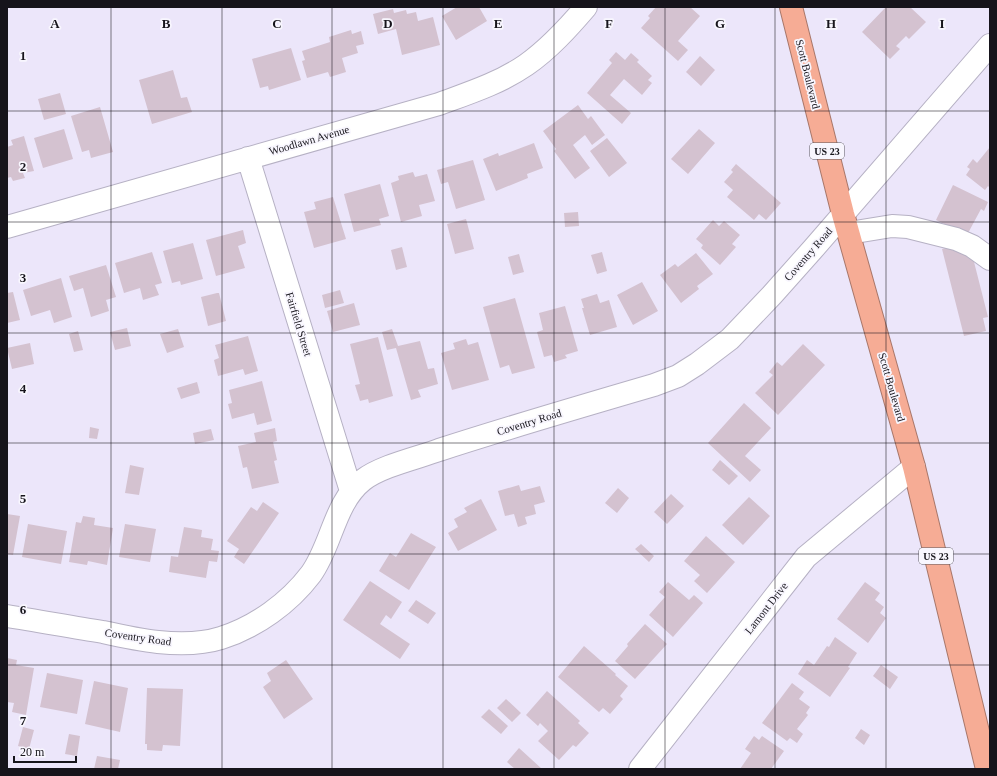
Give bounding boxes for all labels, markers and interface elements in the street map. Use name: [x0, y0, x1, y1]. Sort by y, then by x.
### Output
text: A: [50, 16, 60, 31]
text: B: [162, 16, 171, 31]
text: C: [272, 16, 282, 31]
text: D: [383, 16, 393, 31]
text: E: [494, 16, 502, 31]
text: F: [605, 16, 613, 31]
text: G: [715, 16, 725, 31]
text: H: [826, 16, 836, 31]
text: I: [939, 16, 945, 31]
street label: Scott Boulevard: [794, 38, 823, 110]
text: 1: [20, 48, 26, 63]
street label: Woodlawn Avenue: [267, 123, 351, 157]
road number: US 23: [810, 143, 844, 159]
text: 2: [20, 159, 26, 174]
street label: Coventry Road: [782, 224, 835, 283]
text: 3: [20, 270, 27, 285]
street label: Fairfield Street: [284, 291, 314, 357]
street label: Scott Boulevard: [876, 351, 908, 423]
text: 4: [20, 381, 27, 396]
street label: Coventry Road: [495, 406, 563, 438]
text: 5: [20, 491, 27, 506]
road number: US 23: [919, 548, 953, 564]
street label: Lamont Drive: [742, 580, 790, 636]
text: 6: [20, 602, 27, 617]
street label: Coventry Road: [104, 626, 172, 648]
text: 7: [20, 713, 27, 728]
scale bar: [14, 738, 76, 764]
text: 20 m: [20, 745, 45, 759]

